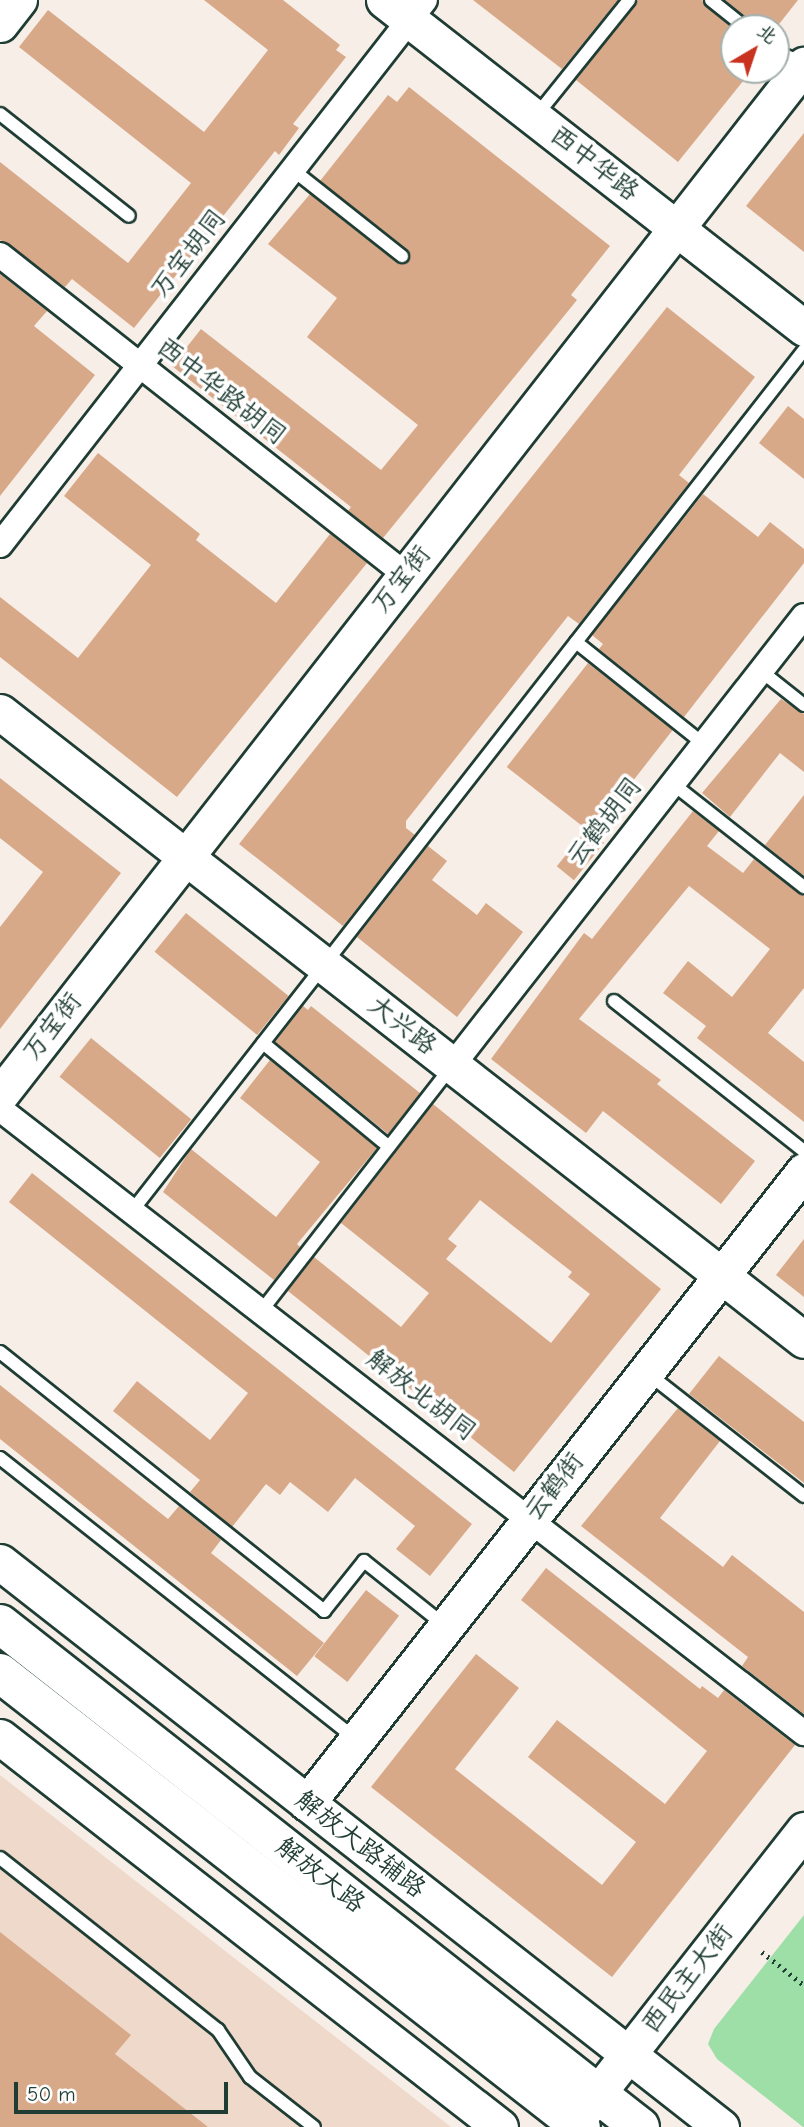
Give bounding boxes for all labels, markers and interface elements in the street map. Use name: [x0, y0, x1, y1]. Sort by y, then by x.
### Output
north arrow: [720, 14, 790, 84]
text: 北: [753, 20, 781, 49]
street label: 西中华路: [543, 120, 645, 208]
street label: 万宝胡同: [145, 203, 233, 305]
street label: 西中华路胡同: [150, 332, 292, 452]
street label: 万宝街: [366, 540, 438, 620]
street label: 云鹤胡同: [561, 771, 649, 873]
street label: 万宝街: [17, 987, 89, 1067]
street label: 大兴路: [362, 990, 442, 1062]
street label: 解放北胡同: [360, 1344, 482, 1448]
street label: 云鹤街: [519, 1447, 591, 1527]
street label: 解放大路辅路: [289, 1785, 431, 1905]
street label: 解放大路: [269, 1832, 371, 1920]
street label: 西民主大街: [636, 1918, 740, 2040]
scale bar: [18, 2068, 231, 2112]
text: 50 m: [27, 2082, 76, 2106]

